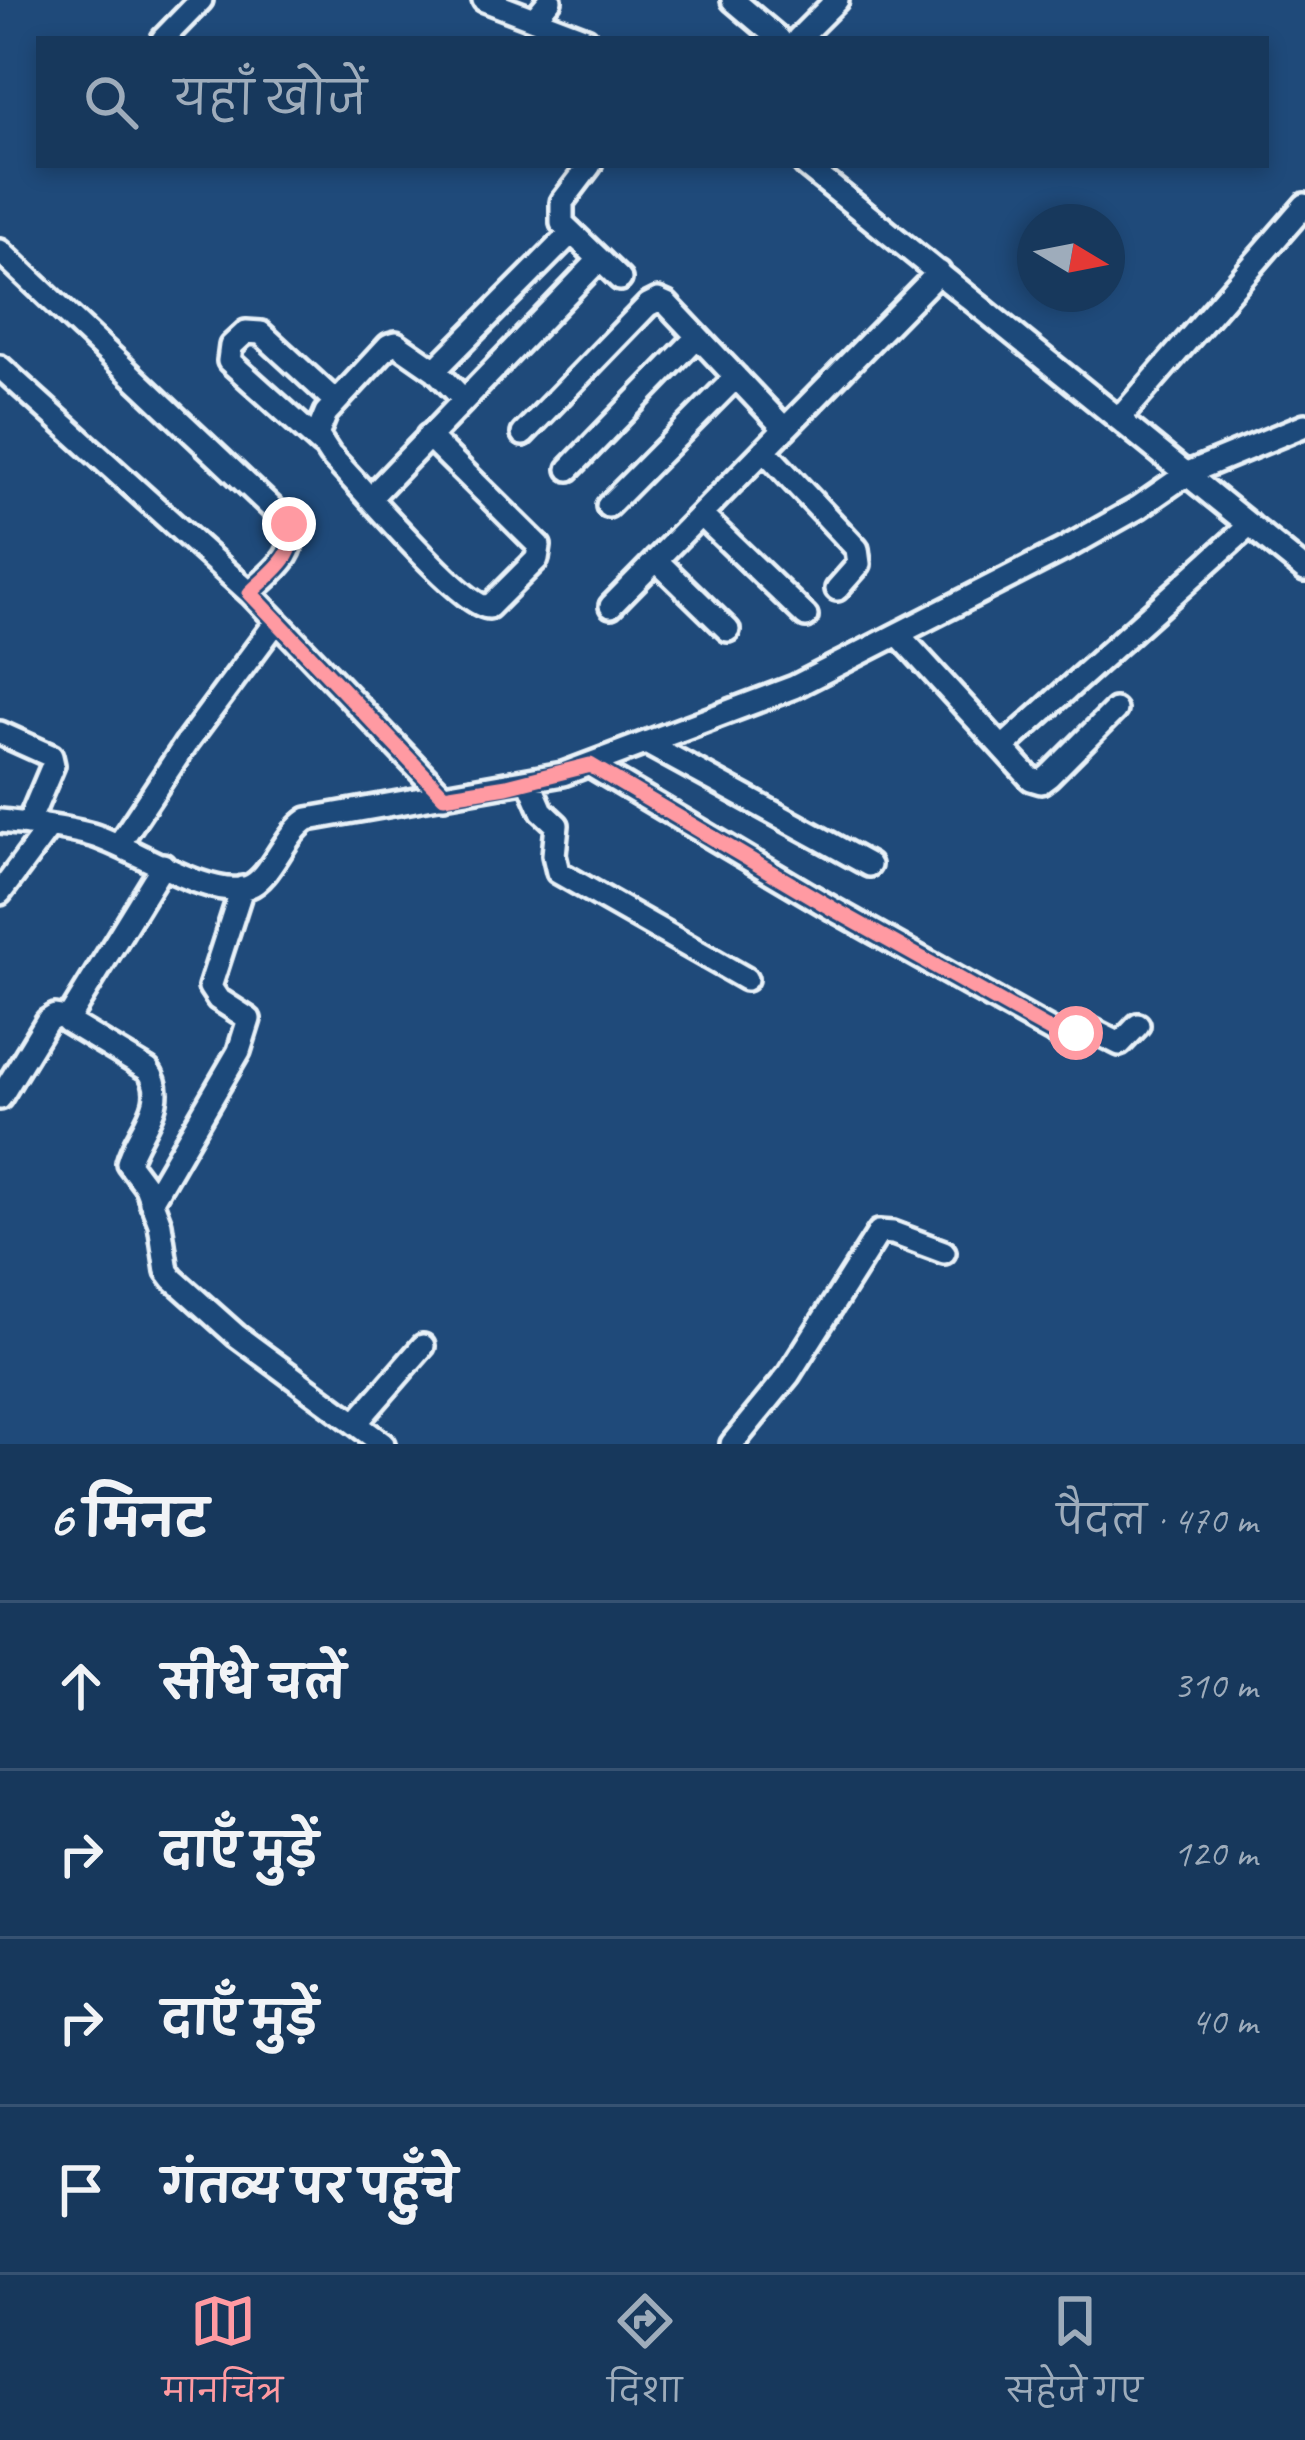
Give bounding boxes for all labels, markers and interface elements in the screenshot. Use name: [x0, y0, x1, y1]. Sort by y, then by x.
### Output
search box: [36, 36, 1269, 168]
icon: search: [78, 69, 144, 135]
text: यहाँ खोजें: [174, 71, 367, 128]
north arrow: [1017, 204, 1125, 312]
route end: [262, 497, 316, 551]
route start: [1049, 1006, 1103, 1060]
text: 6 मिनट: [48, 1487, 208, 1551]
text: पैदल · 470 m: [1057, 1496, 1257, 1545]
icon: ahead: [48, 1653, 114, 1719]
text: सीधे चलें: [162, 1655, 346, 1712]
text: 310 m: [1173, 1661, 1257, 1710]
icon: right: [48, 1821, 114, 1887]
text: दाएँ मुड़ें: [162, 1823, 318, 1880]
text: 120 m: [1173, 1829, 1257, 1878]
icon: right: [48, 1989, 114, 2055]
text: दाएँ मुड़ें: [162, 1991, 318, 2048]
text: 40 m: [1191, 1997, 1257, 2046]
icon: arrive: [48, 2157, 114, 2223]
text: गंतव्य पर पहुँचे: [162, 2159, 457, 2216]
tab: मानचित्र: [162, 2288, 283, 2427]
tab: दिशा: [607, 2288, 682, 2427]
tab: सहेजे गए: [1006, 2288, 1143, 2427]

